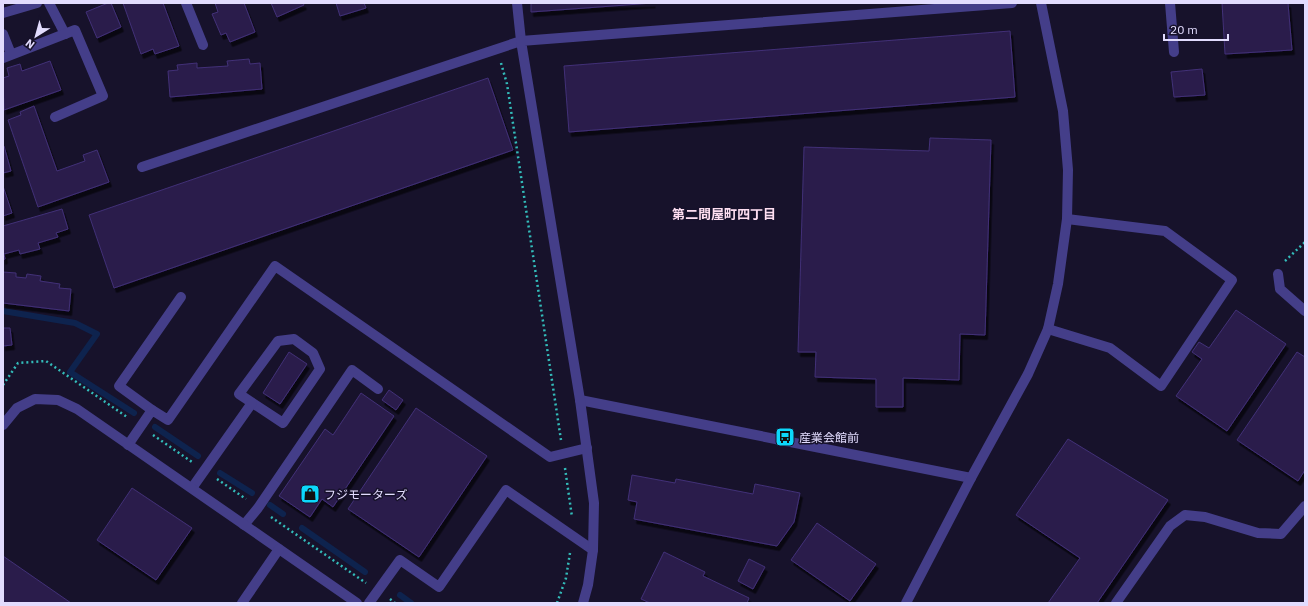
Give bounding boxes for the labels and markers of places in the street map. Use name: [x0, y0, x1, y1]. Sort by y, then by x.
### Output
bus stop icon: 産業会館前: [774, 426, 796, 448]
place label: 産業会館前: [799, 430, 859, 445]
shop icon: フジモーターズ: [299, 483, 321, 505]
place label: フジモーターズ: [324, 487, 407, 502]

